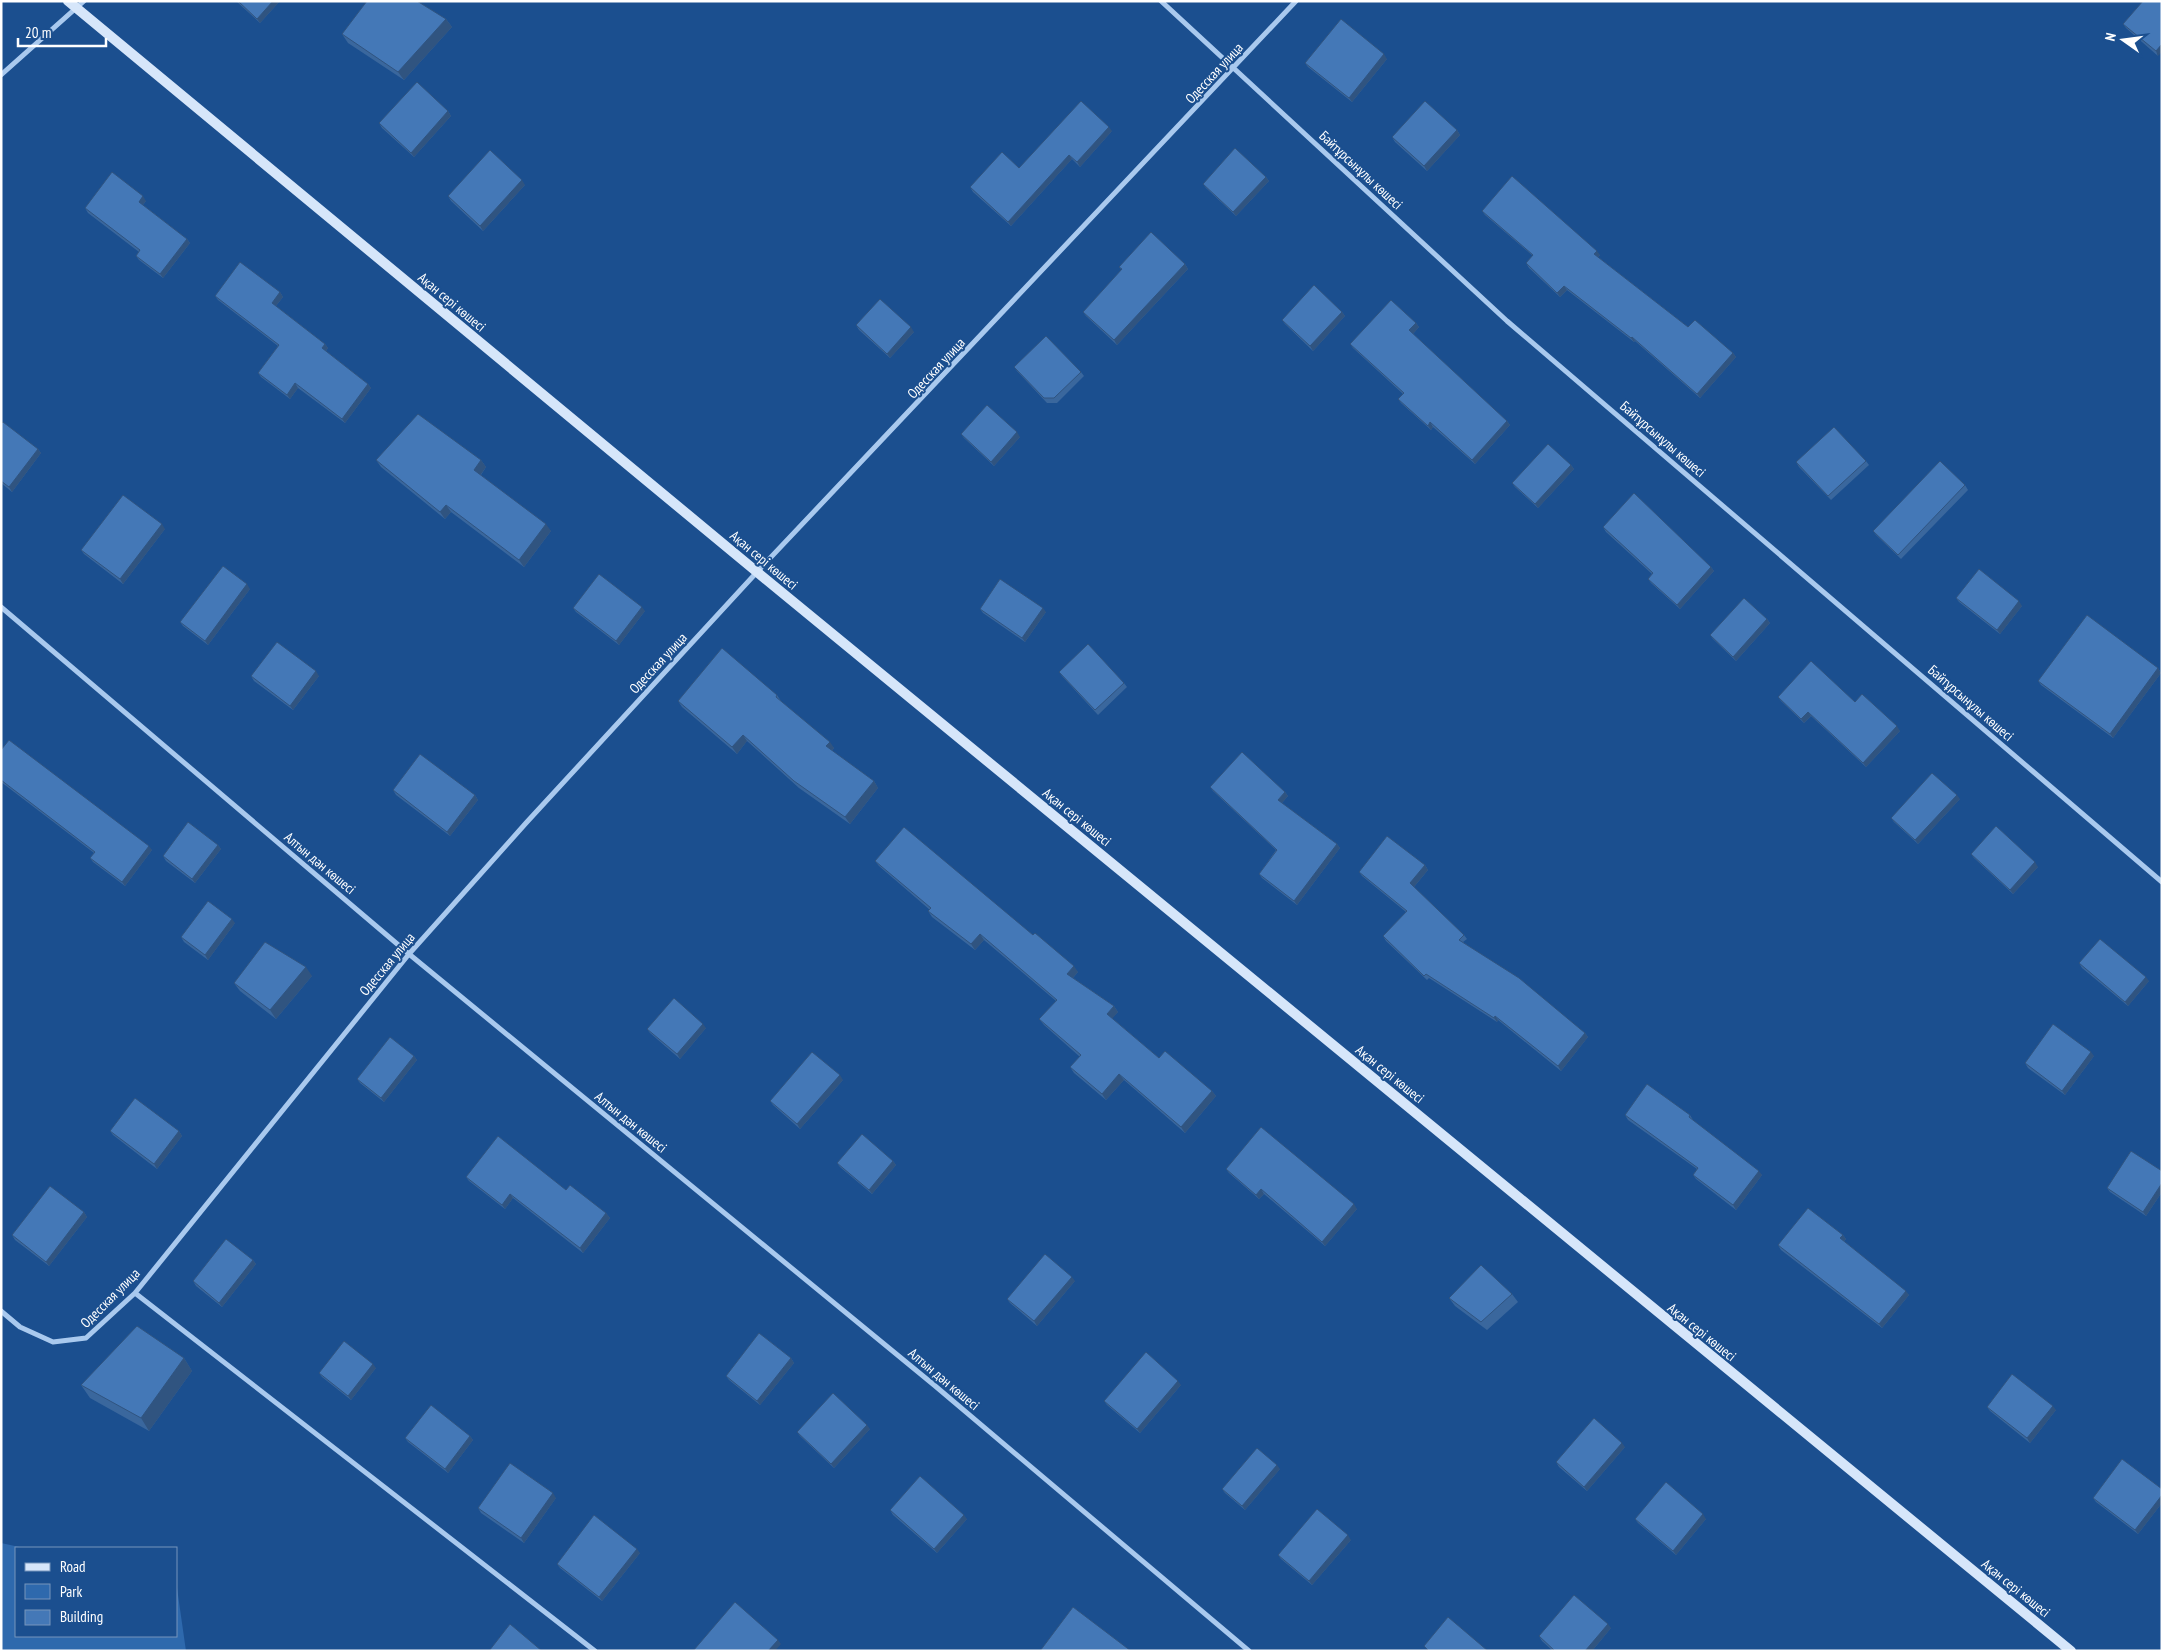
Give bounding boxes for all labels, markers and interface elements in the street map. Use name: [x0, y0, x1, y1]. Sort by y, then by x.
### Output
scale bar: [18, 15, 105, 47]
north arrow: [2098, 15, 2148, 65]
text: 20 m: [25, 23, 51, 42]
text: N: [2101, 31, 2120, 43]
street label: Одесская улица: [1181, 39, 1247, 107]
street label: Байтұрсынұлы көшесі: [1315, 127, 1407, 213]
street label: Ақан сері көшесі: [414, 268, 490, 336]
street label: Одесская улица: [903, 334, 969, 402]
street label: Байтұрсынұлы көшесі: [1616, 397, 1710, 481]
street label: Ақан сері көшесі: [726, 526, 802, 594]
street label: Одесская улица: [625, 629, 691, 697]
street label: Байтұрсынұлы көшесі: [1924, 661, 2018, 745]
street label: Ақан сері көшесі: [1039, 784, 1115, 850]
street label: Алтын дән көшесі: [281, 828, 359, 898]
street label: Одесская улица: [355, 929, 419, 999]
street label: Ақан сері көшесі: [1352, 1041, 1428, 1107]
street label: Алтын дән көшесі: [591, 1087, 671, 1157]
street label: Одесская улица: [76, 1264, 144, 1332]
street label: Ақан сері көшесі: [1664, 1299, 1740, 1365]
street label: Алтын дән көшесі: [905, 1344, 983, 1414]
legend: [15, 1547, 178, 1637]
street label: Ақан сері көшесі: [1978, 1555, 2054, 1621]
text: Road: [60, 1557, 86, 1576]
text: Park: [60, 1582, 82, 1601]
text: Building: [60, 1607, 103, 1626]

